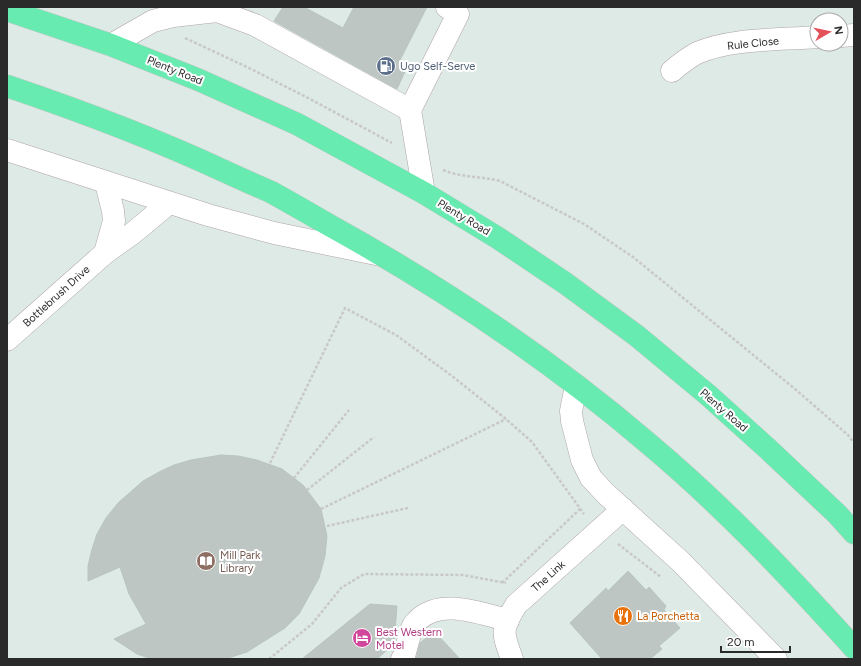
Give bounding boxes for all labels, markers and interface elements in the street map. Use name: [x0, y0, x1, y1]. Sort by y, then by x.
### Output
north arrow: [809, 12, 849, 52]
text: N: [831, 25, 845, 36]
street label: Rule Close: [726, 34, 780, 53]
street label: Plenty Road: [145, 53, 205, 88]
fuel station icon: Ugo Self-Serve: [375, 55, 397, 77]
place label: Ugo Self-Serve: [400, 60, 475, 73]
street label: Plenty Road: [435, 197, 492, 238]
street label: Bottlebrush Drive: [20, 263, 92, 330]
street label: Plenty Road: [697, 386, 750, 435]
place label: Mill Park Library: [220, 549, 261, 575]
library icon: Mill Park Library: [195, 550, 217, 572]
street label: The Link: [529, 557, 568, 595]
restaurant icon: La Porchetta: [612, 605, 634, 627]
place label: La Porchetta: [637, 610, 699, 623]
place label: Best Western Motel: [376, 626, 442, 652]
hotel icon: Best Western Motel: [351, 627, 373, 649]
scale bar: [721, 628, 790, 654]
text: 20 m: [727, 635, 755, 649]

